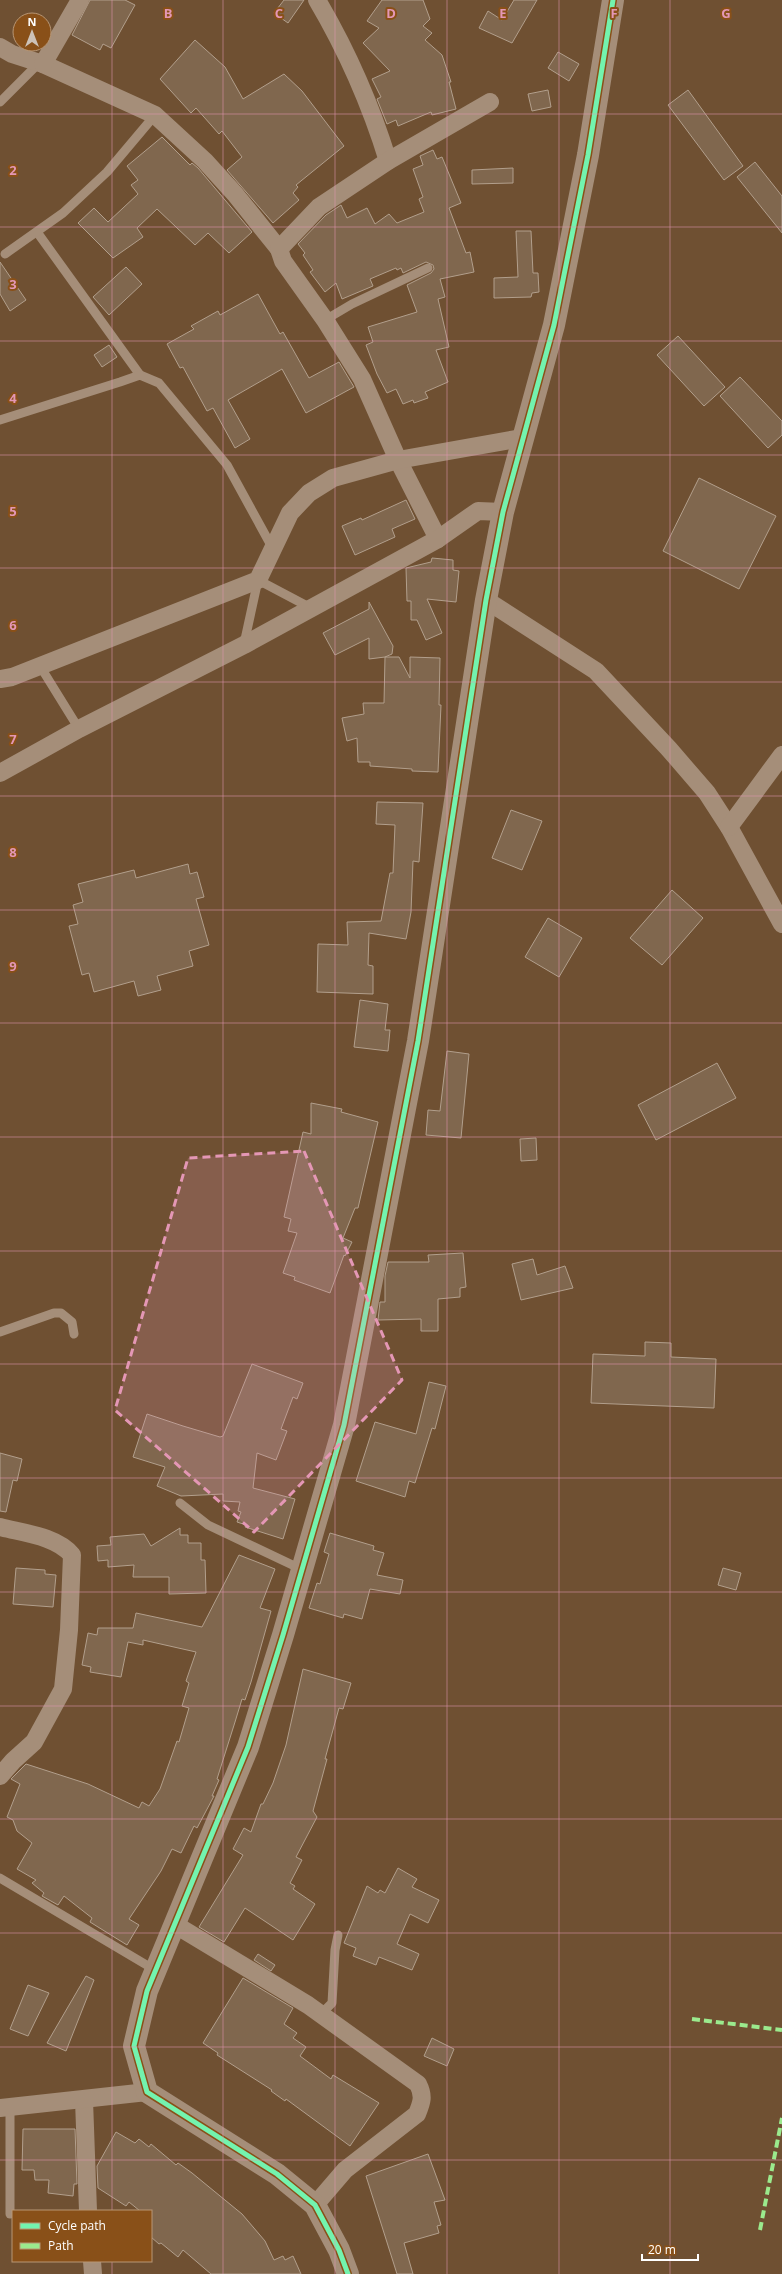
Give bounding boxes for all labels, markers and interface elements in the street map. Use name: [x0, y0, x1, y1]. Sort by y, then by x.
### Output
text: B: [164, 4, 173, 22]
text: C: [275, 4, 283, 22]
text: D: [386, 4, 396, 22]
text: E: [499, 4, 507, 22]
text: F: [610, 4, 618, 22]
text: G: [721, 4, 731, 22]
north arrow: [12, 12, 52, 52]
text: N: [28, 14, 36, 29]
text: 2: [9, 161, 17, 179]
text: 3: [9, 275, 17, 293]
text: 4: [9, 389, 17, 407]
text: 5: [9, 502, 17, 520]
text: 6: [9, 616, 17, 634]
text: 7: [9, 730, 17, 748]
text: 8: [9, 843, 17, 861]
text: 9: [9, 957, 17, 975]
legend: [12, 2210, 152, 2262]
text: Cycle path: [48, 2217, 106, 2234]
scale bar: [642, 2236, 698, 2262]
text: Path: [48, 2237, 74, 2254]
text: 20 m: [648, 2241, 676, 2258]

